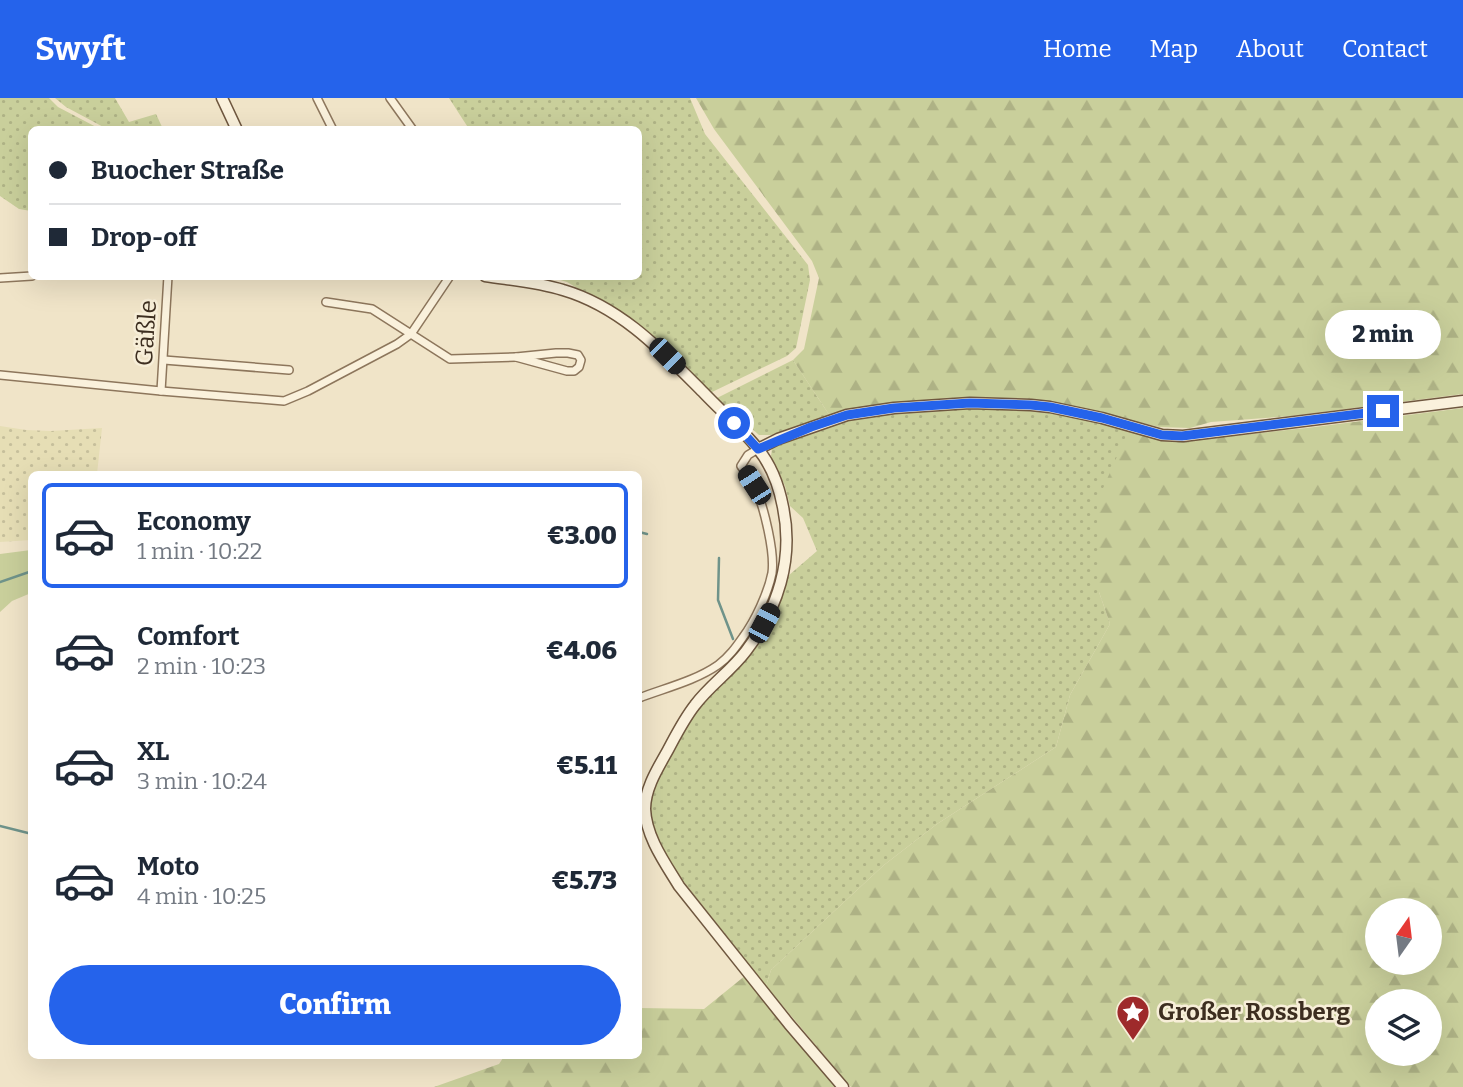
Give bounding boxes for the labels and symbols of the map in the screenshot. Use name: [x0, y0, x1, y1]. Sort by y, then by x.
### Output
street label: Gäßle: [130, 299, 162, 367]
callout: 2 min: [1325, 310, 1441, 358]
car: [645, 334, 690, 378]
route end: [1367, 395, 1399, 427]
route start: [718, 407, 750, 439]
car: [734, 462, 775, 508]
car: [745, 600, 784, 646]
north arrow: [1365, 898, 1442, 975]
place icon: Großer Rossberg: [1114, 993, 1152, 1042]
place label: Großer Rossberg: [1158, 998, 1351, 1026]

